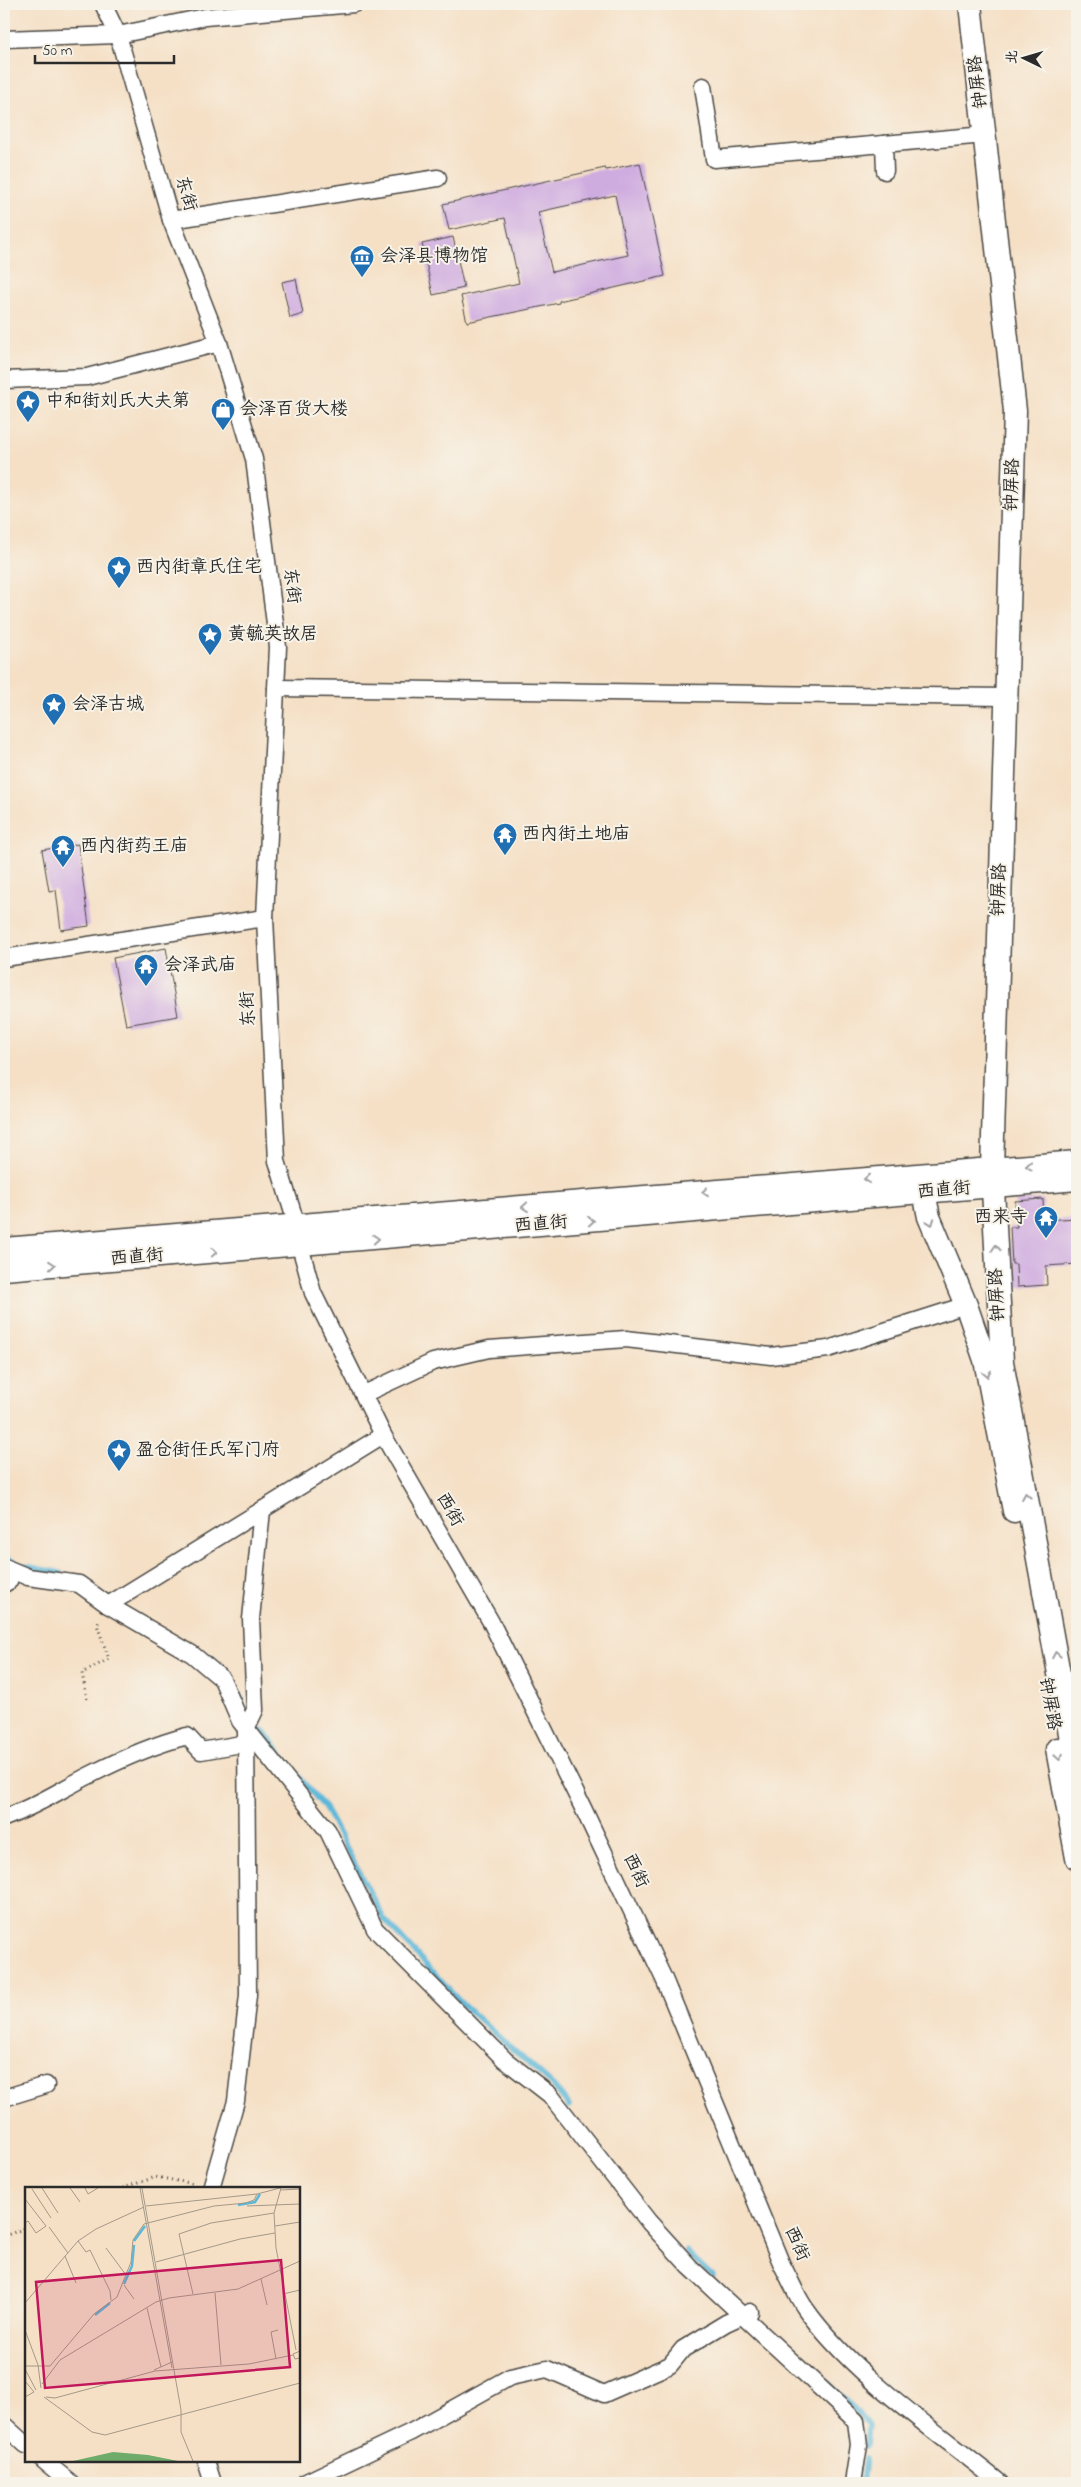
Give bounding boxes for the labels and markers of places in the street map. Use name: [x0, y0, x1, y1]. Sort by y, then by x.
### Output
museum icon: 会泽县博物馆: [349, 244, 375, 278]
place label: 会泽县博物馆: [380, 244, 488, 270]
place icon: 中和街刘氏大夫第: [15, 389, 41, 423]
place label: 中和街刘氏大夫第: [46, 389, 190, 415]
shop icon: 会泽百货大楼: [210, 397, 236, 431]
place label: 会泽百货大楼: [240, 397, 348, 423]
place icon: 西内街章氏住宅: [106, 555, 132, 589]
place label: 西内街章氏住宅: [136, 555, 262, 581]
place icon: 黄毓英故居: [197, 622, 223, 656]
place label: 黄毓英故居: [228, 622, 318, 648]
place icon: 会泽古城: [41, 692, 67, 726]
place label: 会泽古城: [72, 692, 144, 718]
temple icon: 西内街土地庙: [492, 822, 518, 856]
place label: 西内街土地庙: [522, 822, 630, 848]
temple icon: 西内街药王庙: [50, 834, 76, 868]
place label: 西内街药王庙: [80, 834, 188, 860]
temple icon: 会泽武庙: [133, 953, 159, 987]
place label: 会泽武庙: [164, 953, 236, 979]
place label: 西来寺: [974, 1205, 1028, 1231]
temple icon: 西来寺: [1033, 1205, 1059, 1239]
place icon: 盈仓街任氏军门府: [106, 1438, 132, 1472]
place label: 盈仓街任氏军门府: [136, 1438, 280, 1464]

